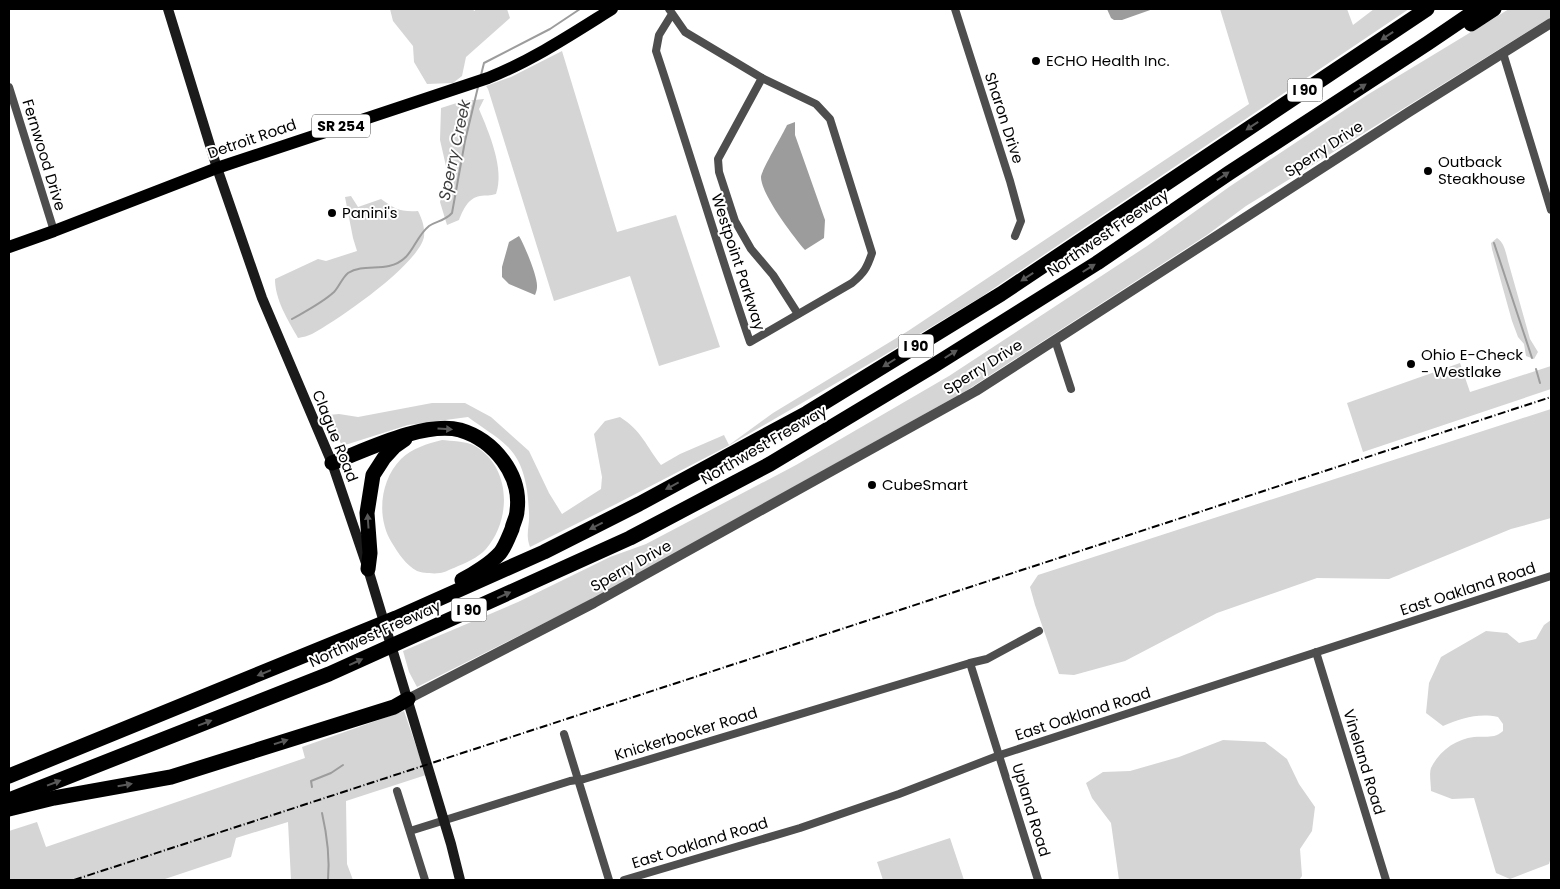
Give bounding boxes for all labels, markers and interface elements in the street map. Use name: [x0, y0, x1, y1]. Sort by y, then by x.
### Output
one-way arrow: [1380, 31, 1394, 41]
place label: ECHO Health Inc.: [1046, 50, 1170, 71]
marker: ECHO Health Inc.: [1030, 55, 1042, 67]
street label: Sharon Drive: [980, 69, 1029, 166]
road number: I 90: [1288, 78, 1322, 102]
one-way arrow: [1353, 83, 1366, 93]
street label: Fernwood Drive: [18, 97, 71, 213]
water label: Sperry Creek: [433, 97, 477, 202]
street label: Detroit Road: [205, 114, 299, 164]
road number: SR 254: [312, 114, 370, 138]
street label: Sperry Drive: [1280, 115, 1367, 182]
one-way arrow: [1245, 121, 1258, 131]
place label: Outback Steakhouse: [1438, 151, 1525, 189]
marker: Outback Steakhouse: [1422, 165, 1434, 177]
one-way arrow: [1217, 171, 1230, 181]
street label: Northwest Freeway: [1043, 184, 1173, 281]
street label: Westpoint Parkway: [706, 191, 771, 333]
place label: Panini's: [342, 202, 398, 223]
marker: Panini's: [326, 207, 338, 219]
one-way arrow: [1083, 263, 1096, 272]
one-way arrow: [1020, 272, 1034, 282]
road number: I 90: [898, 334, 934, 358]
street label: Sperry Drive: [939, 334, 1026, 399]
place label: Ohio E-Check - Westlake: [1421, 344, 1523, 382]
one-way arrow: [945, 350, 958, 359]
one-way arrow: [882, 358, 895, 367]
marker: Ohio E-Check - Westlake: [1405, 358, 1417, 370]
street label: Clague Road: [307, 387, 363, 485]
street label: Northwest Freeway: [697, 400, 831, 489]
one-way arrow: [437, 426, 453, 434]
place label: CubeSmart: [882, 474, 968, 495]
marker: CubeSmart: [866, 479, 878, 491]
one-way arrow: [664, 482, 679, 490]
one-way arrow: [364, 513, 372, 529]
one-way arrow: [588, 522, 603, 530]
street label: Sperry Drive: [587, 535, 675, 596]
street label: East Oakland Road: [1397, 557, 1538, 620]
one-way arrow: [497, 590, 511, 598]
street label: Northwest Freeway: [306, 595, 445, 672]
road number: I 90: [452, 598, 486, 622]
one-way arrow: [349, 658, 363, 666]
one-way arrow: [256, 669, 271, 677]
street label: East Oakland Road: [1012, 682, 1153, 745]
street label: Knickerbocker Road: [612, 702, 760, 765]
street label: Vineland Road: [1338, 707, 1390, 817]
one-way arrow: [198, 719, 213, 727]
one-way arrow: [274, 737, 289, 745]
street label: Upland Road: [1007, 760, 1056, 859]
one-way arrow: [47, 778, 61, 786]
one-way arrow: [118, 781, 134, 789]
street label: East Oakland Road: [629, 812, 771, 873]

